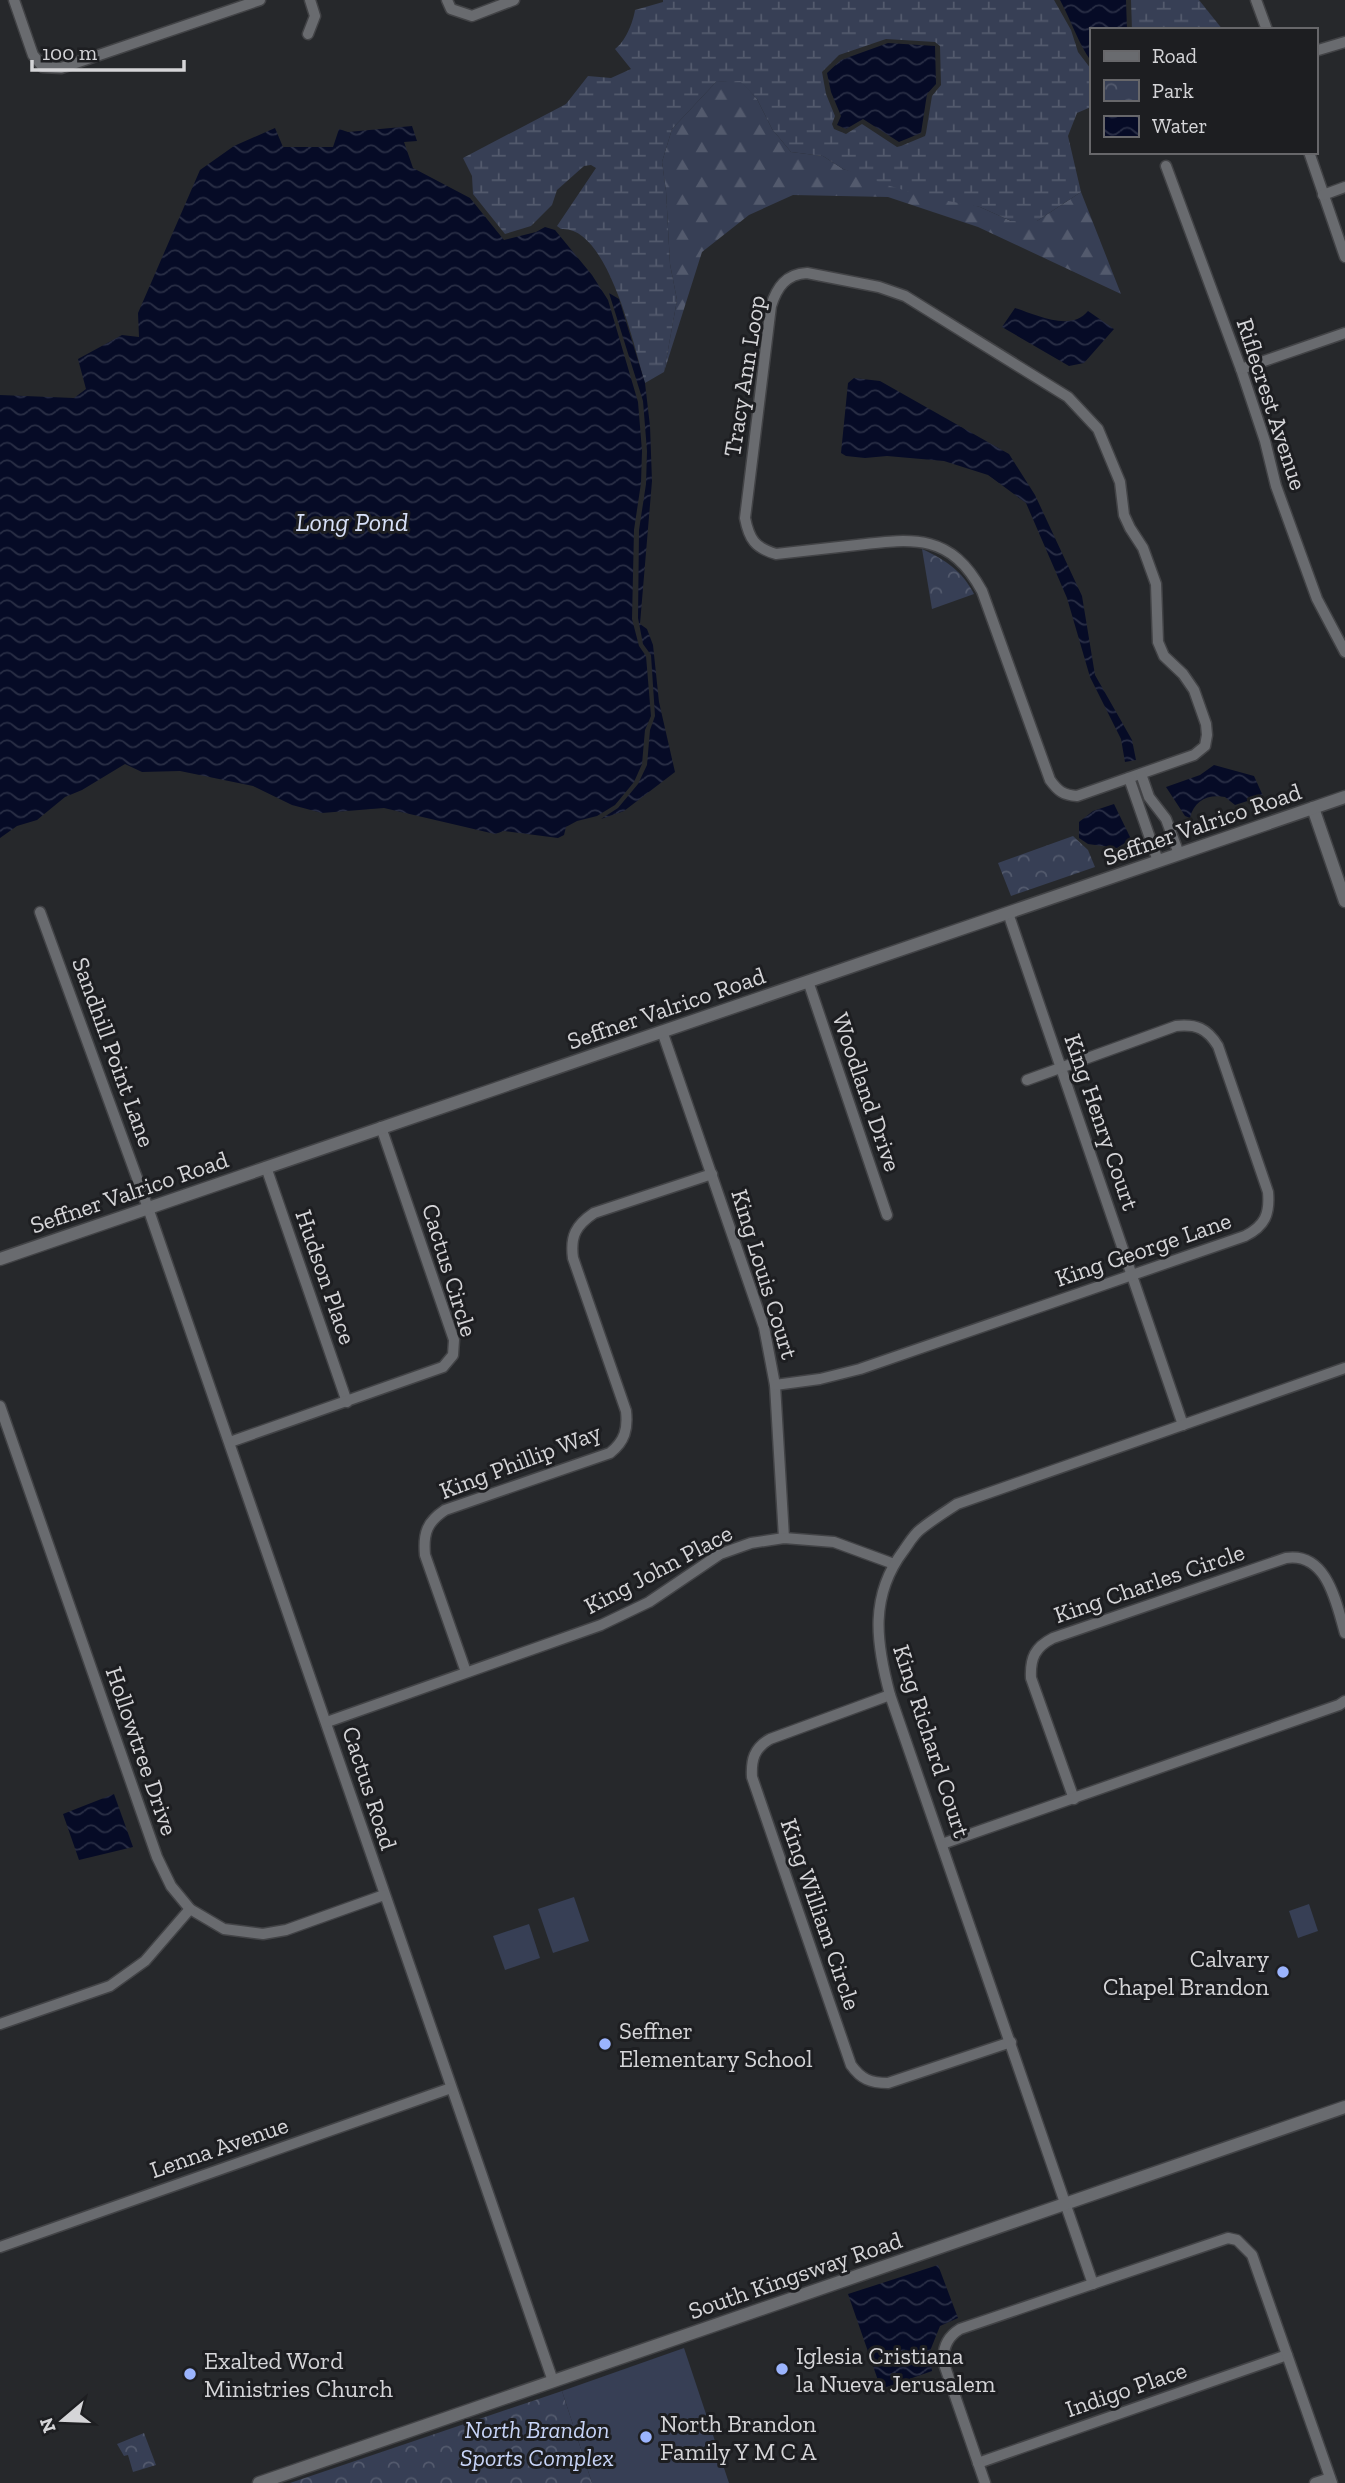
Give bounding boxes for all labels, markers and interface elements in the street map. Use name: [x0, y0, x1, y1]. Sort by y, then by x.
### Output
scale bar: [32, 28, 184, 72]
legend: [1090, 28, 1317, 154]
text: 100 m: [42, 40, 97, 65]
text: Road: [1152, 43, 1198, 68]
text: Park: [1152, 78, 1194, 103]
text: Water: [1152, 113, 1207, 138]
street label: Tracy Ann Loop: [717, 293, 771, 459]
street label: Riflecrest Avenue: [1231, 314, 1313, 494]
water label: Long Pond: [296, 506, 408, 538]
street label: Seffner Valrico Road: [1099, 777, 1305, 871]
street label: Sandhill Point Lane: [66, 953, 162, 1151]
street label: Seffner Valrico Road: [563, 961, 769, 1055]
street label: Woodland Drive: [826, 1009, 908, 1175]
street label: King Henry Court: [1058, 1030, 1146, 1214]
street label: Seffner Valrico Road: [26, 1145, 232, 1239]
street label: King Louis Court: [725, 1185, 805, 1363]
street label: Cactus Circle: [416, 1200, 484, 1340]
street label: King George Lane: [1051, 1205, 1235, 1293]
street label: Hudson Place: [289, 1206, 363, 1348]
street label: King Phillip Way: [435, 1417, 605, 1505]
street label: King John Place: [579, 1518, 737, 1620]
street label: King Charles Circle: [1050, 1537, 1248, 1629]
street label: King Richard Court: [887, 1641, 977, 1841]
street label: Hollowtree Drive: [100, 1663, 184, 1839]
street label: Cactus Road: [336, 1723, 404, 1853]
street label: King William Circle: [775, 1814, 867, 2014]
place label: Calvary Chapel Brandon: [1103, 1944, 1270, 2001]
marker: Calvary Chapel Brandon: [1275, 1964, 1291, 1980]
place label: Seffner Elementary School: [619, 2016, 813, 2073]
marker: Seffner Elementary School: [597, 2036, 613, 2052]
street label: Lenna Avenue: [146, 2110, 292, 2184]
street label: South Kingsway Road: [684, 2225, 906, 2325]
place label: Iglesia Cristiana la Nueva Jerusalem: [796, 2341, 996, 2398]
place label: Exalted Word Ministries Church: [204, 2346, 393, 2403]
street label: Indigo Place: [1062, 2355, 1190, 2423]
marker: Iglesia Cristiana la Nueva Jerusalem: [774, 2361, 790, 2377]
marker: Exalted Word Ministries Church: [182, 2366, 198, 2382]
north arrow: [28, 2385, 98, 2455]
place label: North Brandon Family Y M C A: [660, 2409, 817, 2466]
text: N: [34, 2415, 61, 2436]
park label: North Brandon Sports Complex: [460, 2415, 614, 2472]
marker: North Brandon Family Y M C A: [638, 2429, 654, 2445]

